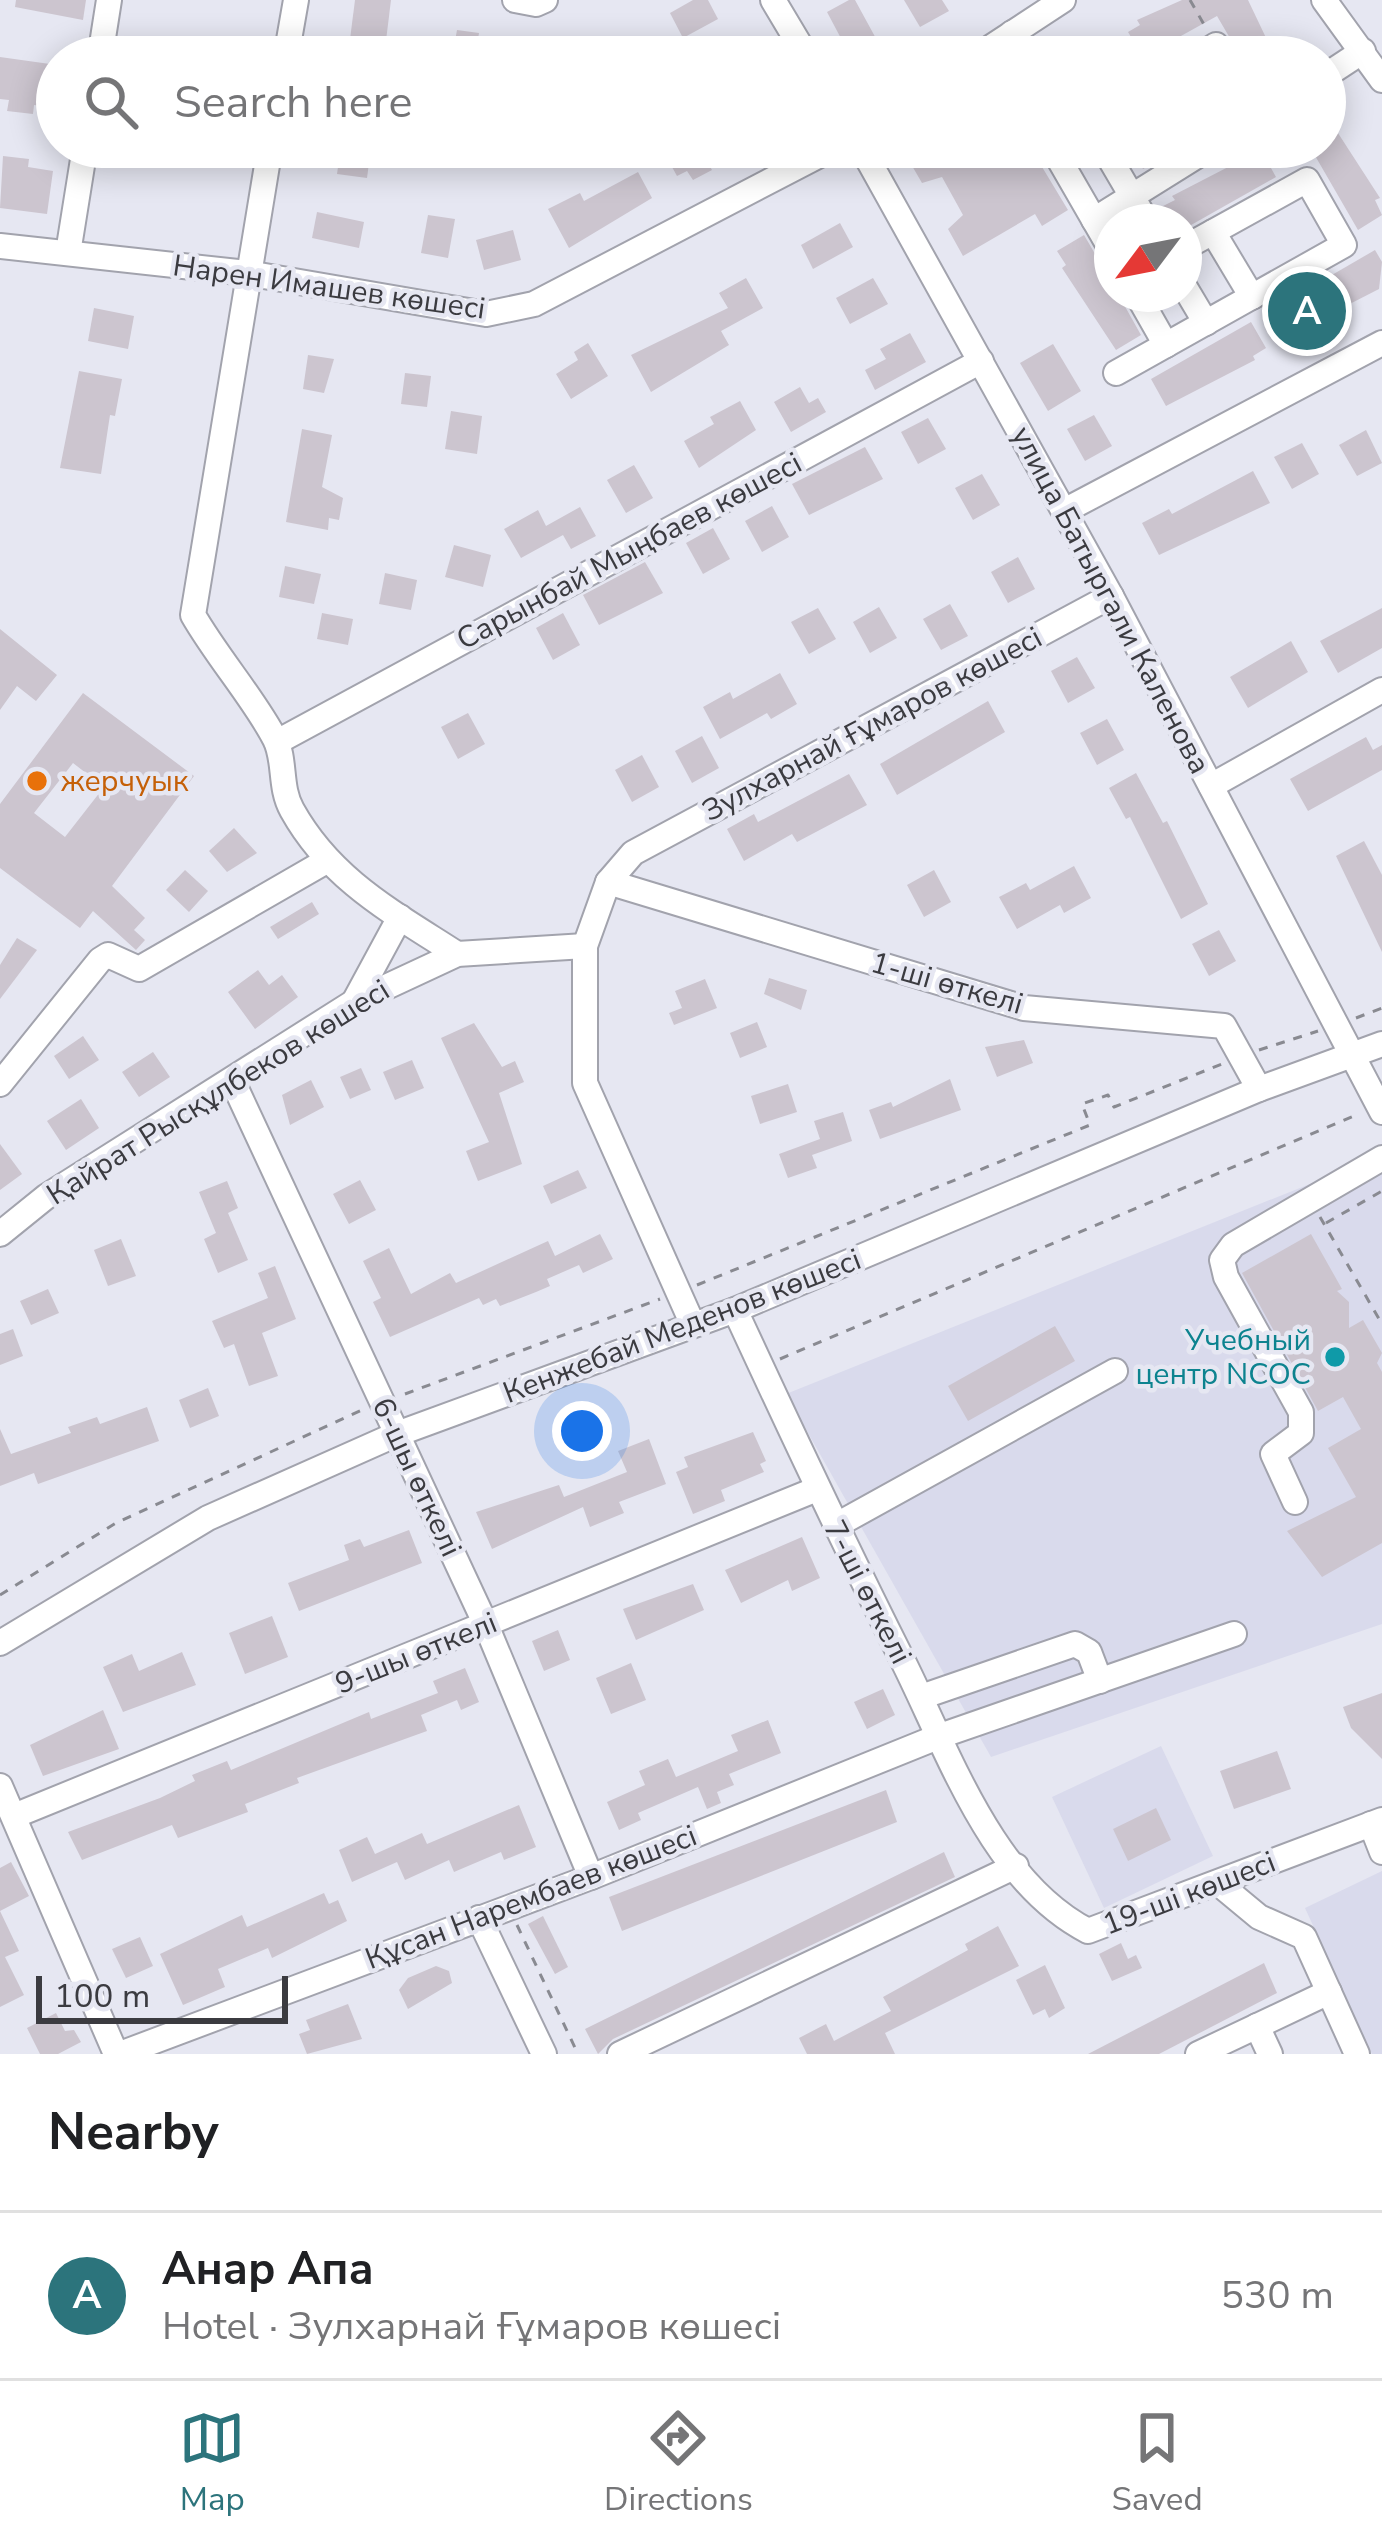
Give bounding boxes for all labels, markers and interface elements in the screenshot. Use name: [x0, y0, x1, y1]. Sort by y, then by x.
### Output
search box: [36, 36, 1346, 168]
icon: search: [78, 69, 144, 135]
text: Search here: [174, 72, 413, 133]
north arrow: [1094, 204, 1202, 312]
street label: Нарен Имашев көшесi: [170, 245, 488, 330]
pin: A: [1268, 266, 1346, 356]
street label: улица Батыргали Каленова: [1001, 419, 1220, 781]
street label: Сарынбай Мыңбаев көшесі: [449, 443, 809, 660]
street label: Зулхарнай Ғұмаров көшесі: [695, 617, 1049, 832]
place label: жерчуык: [61, 761, 189, 802]
marker: жерчуык: [24, 768, 50, 794]
street label: 1-ші өткелі: [866, 942, 1028, 1025]
street label: Қайрат Рысқұлбеков көшесі: [39, 970, 397, 1215]
street label: Кенжебай Меденов көшесі: [497, 1239, 867, 1414]
place label: Учебный центр NCOC: [1135, 1320, 1311, 1395]
marker: Учебный центр NCOC: [1322, 1344, 1348, 1370]
street label: 6-шы өткелі: [362, 1391, 471, 1563]
your location: [552, 1401, 612, 1461]
street label: 7-ші өткелі: [814, 1513, 921, 1671]
street label: 9-шы өткелі: [329, 1602, 503, 1705]
street label: Құсан Нарембаев көшесі: [360, 1815, 703, 1980]
street label: 19-ші көшесі: [1097, 1842, 1282, 1945]
scale bar: [36, 1970, 288, 2023]
text: 100 m: [54, 1974, 150, 2019]
text: Nearby: [48, 2097, 219, 2167]
text: Анар Апа: [162, 2239, 374, 2300]
text: A: [72, 2269, 102, 2322]
text: 530 m: [1220, 2269, 1334, 2322]
text: Hotel · Зулхарнай Ғұмаров көшесі: [162, 2300, 781, 2353]
tab: Map: [179, 2405, 245, 2522]
tab: Directions: [604, 2405, 753, 2522]
tab: Saved: [1111, 2405, 1203, 2522]

